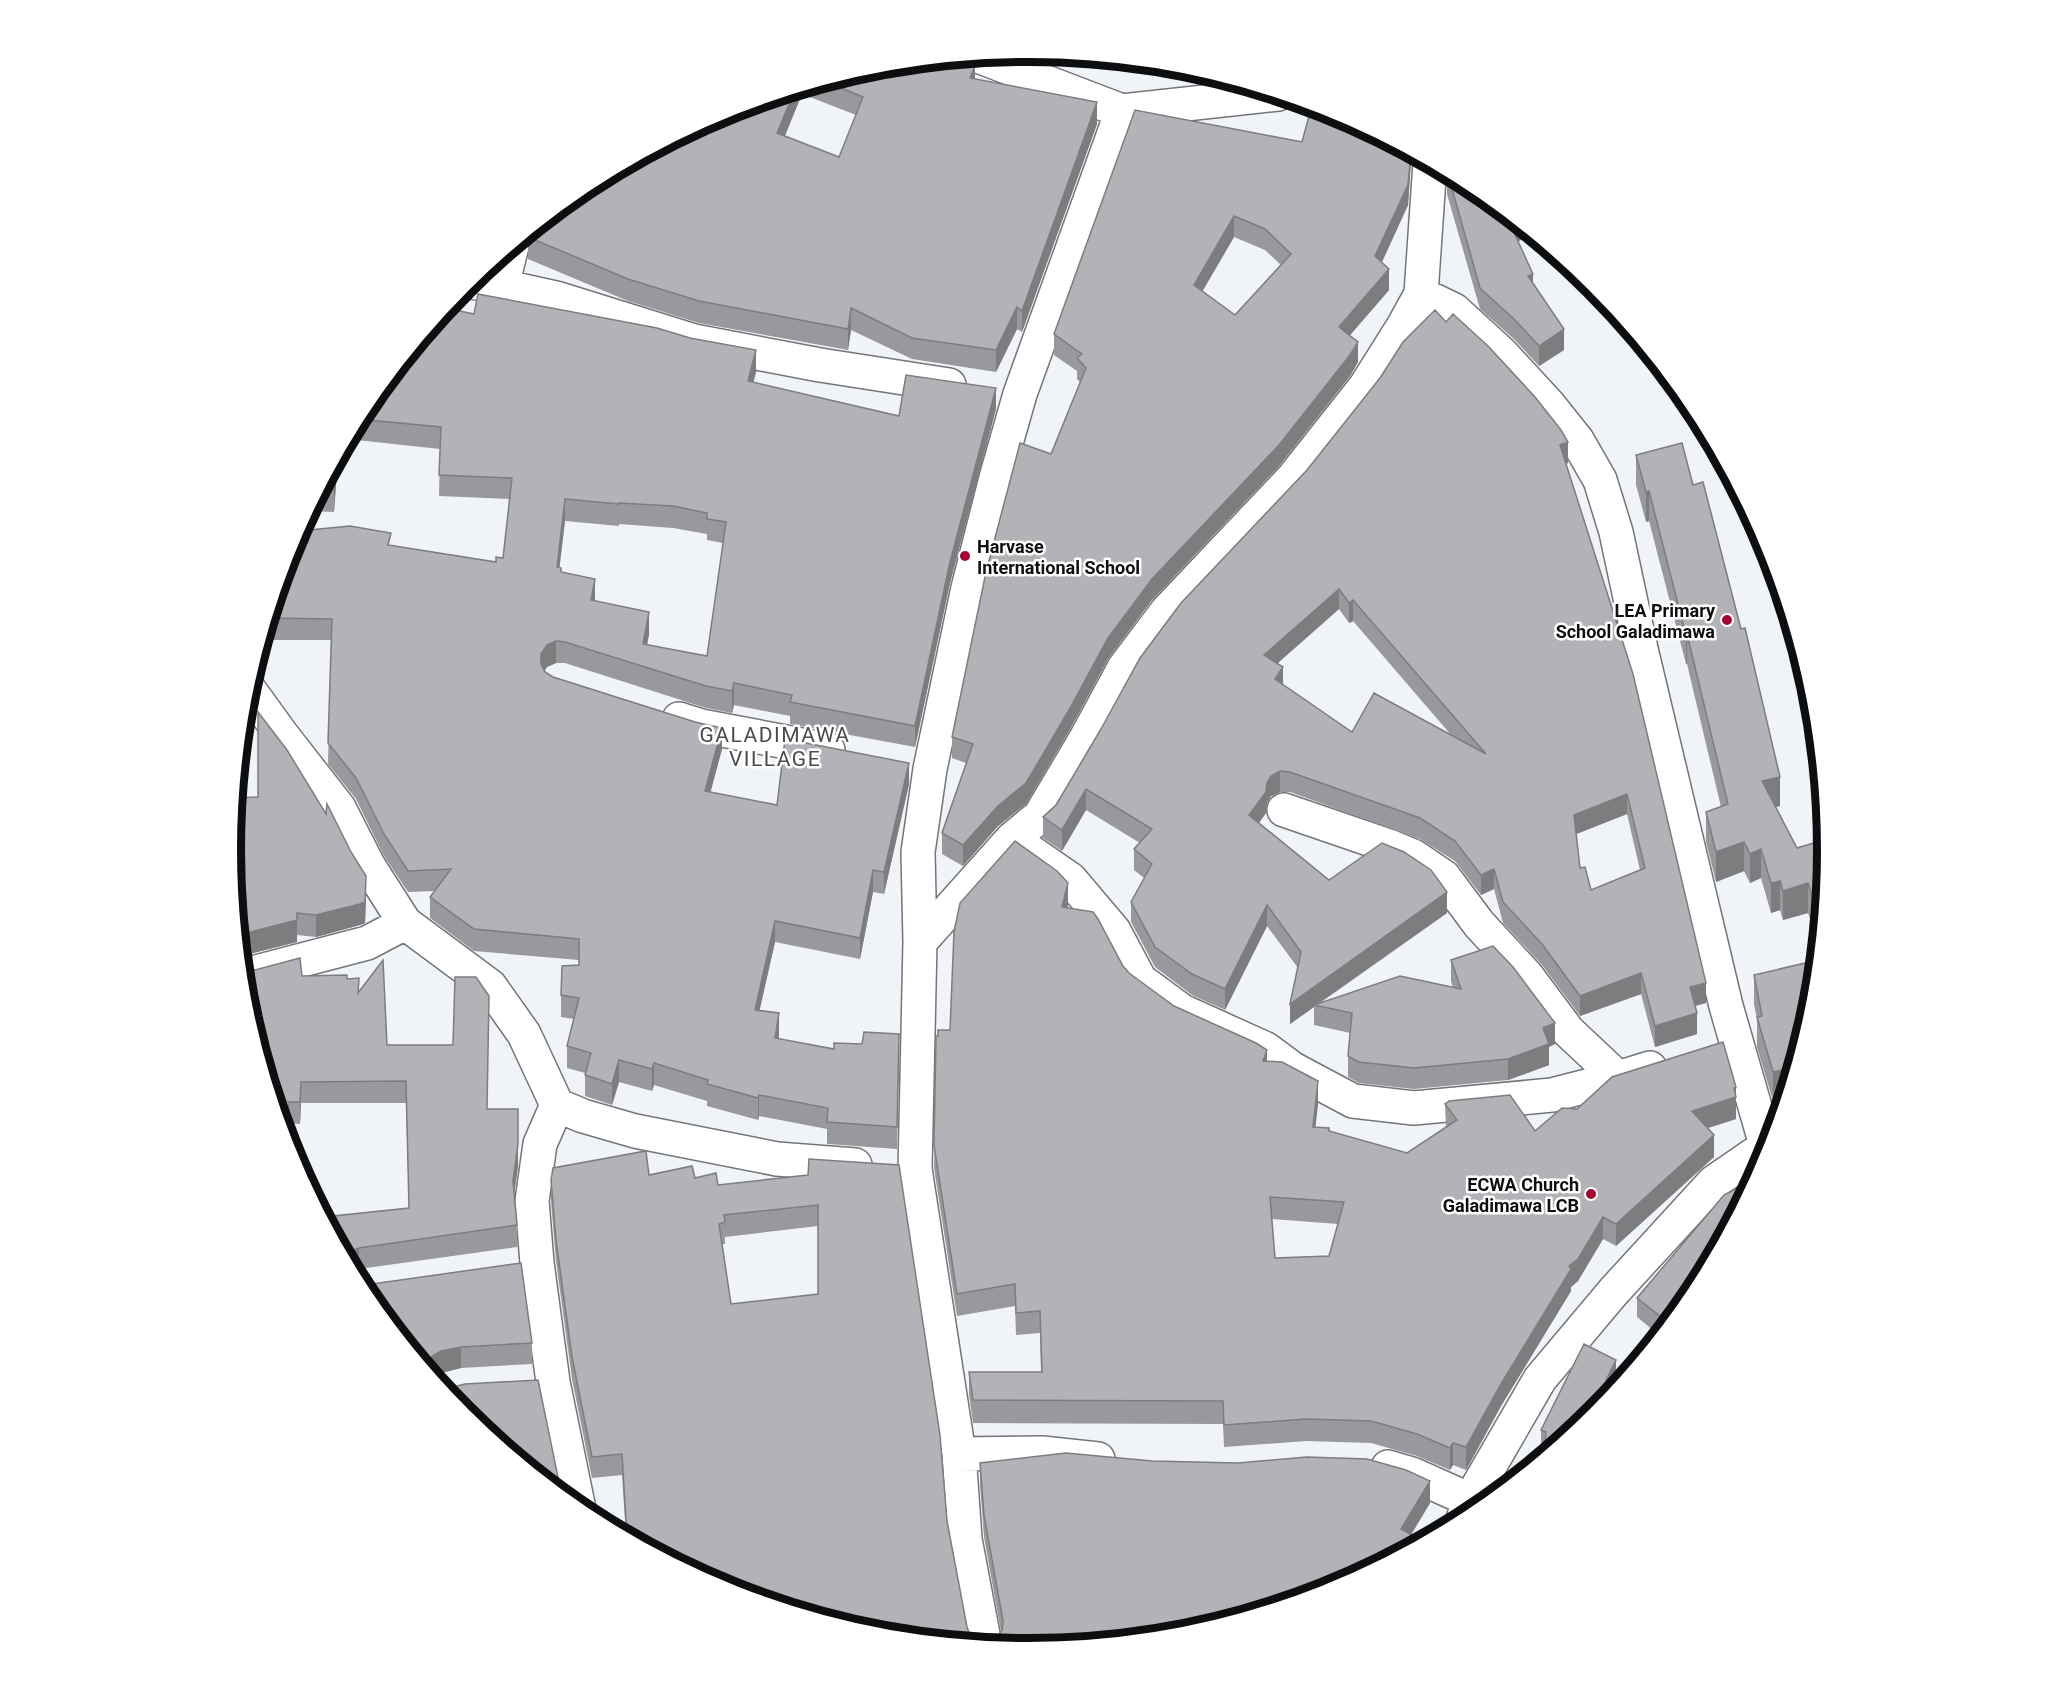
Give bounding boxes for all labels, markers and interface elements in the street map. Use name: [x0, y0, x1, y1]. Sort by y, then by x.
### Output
place label: Harvase International School: [977, 536, 1140, 578]
marker: Harvase International School: [958, 549, 972, 563]
place label: LEA Primary School Galadimawa: [1556, 600, 1716, 642]
marker: LEA Primary School Galadimawa: [1720, 613, 1734, 627]
district label: GALADIMAWA VILLAGE: [699, 723, 851, 771]
place label: ECWA Church Galadimawa LCB: [1443, 1174, 1579, 1216]
marker: ECWA Church Galadimawa LCB: [1584, 1187, 1598, 1201]

